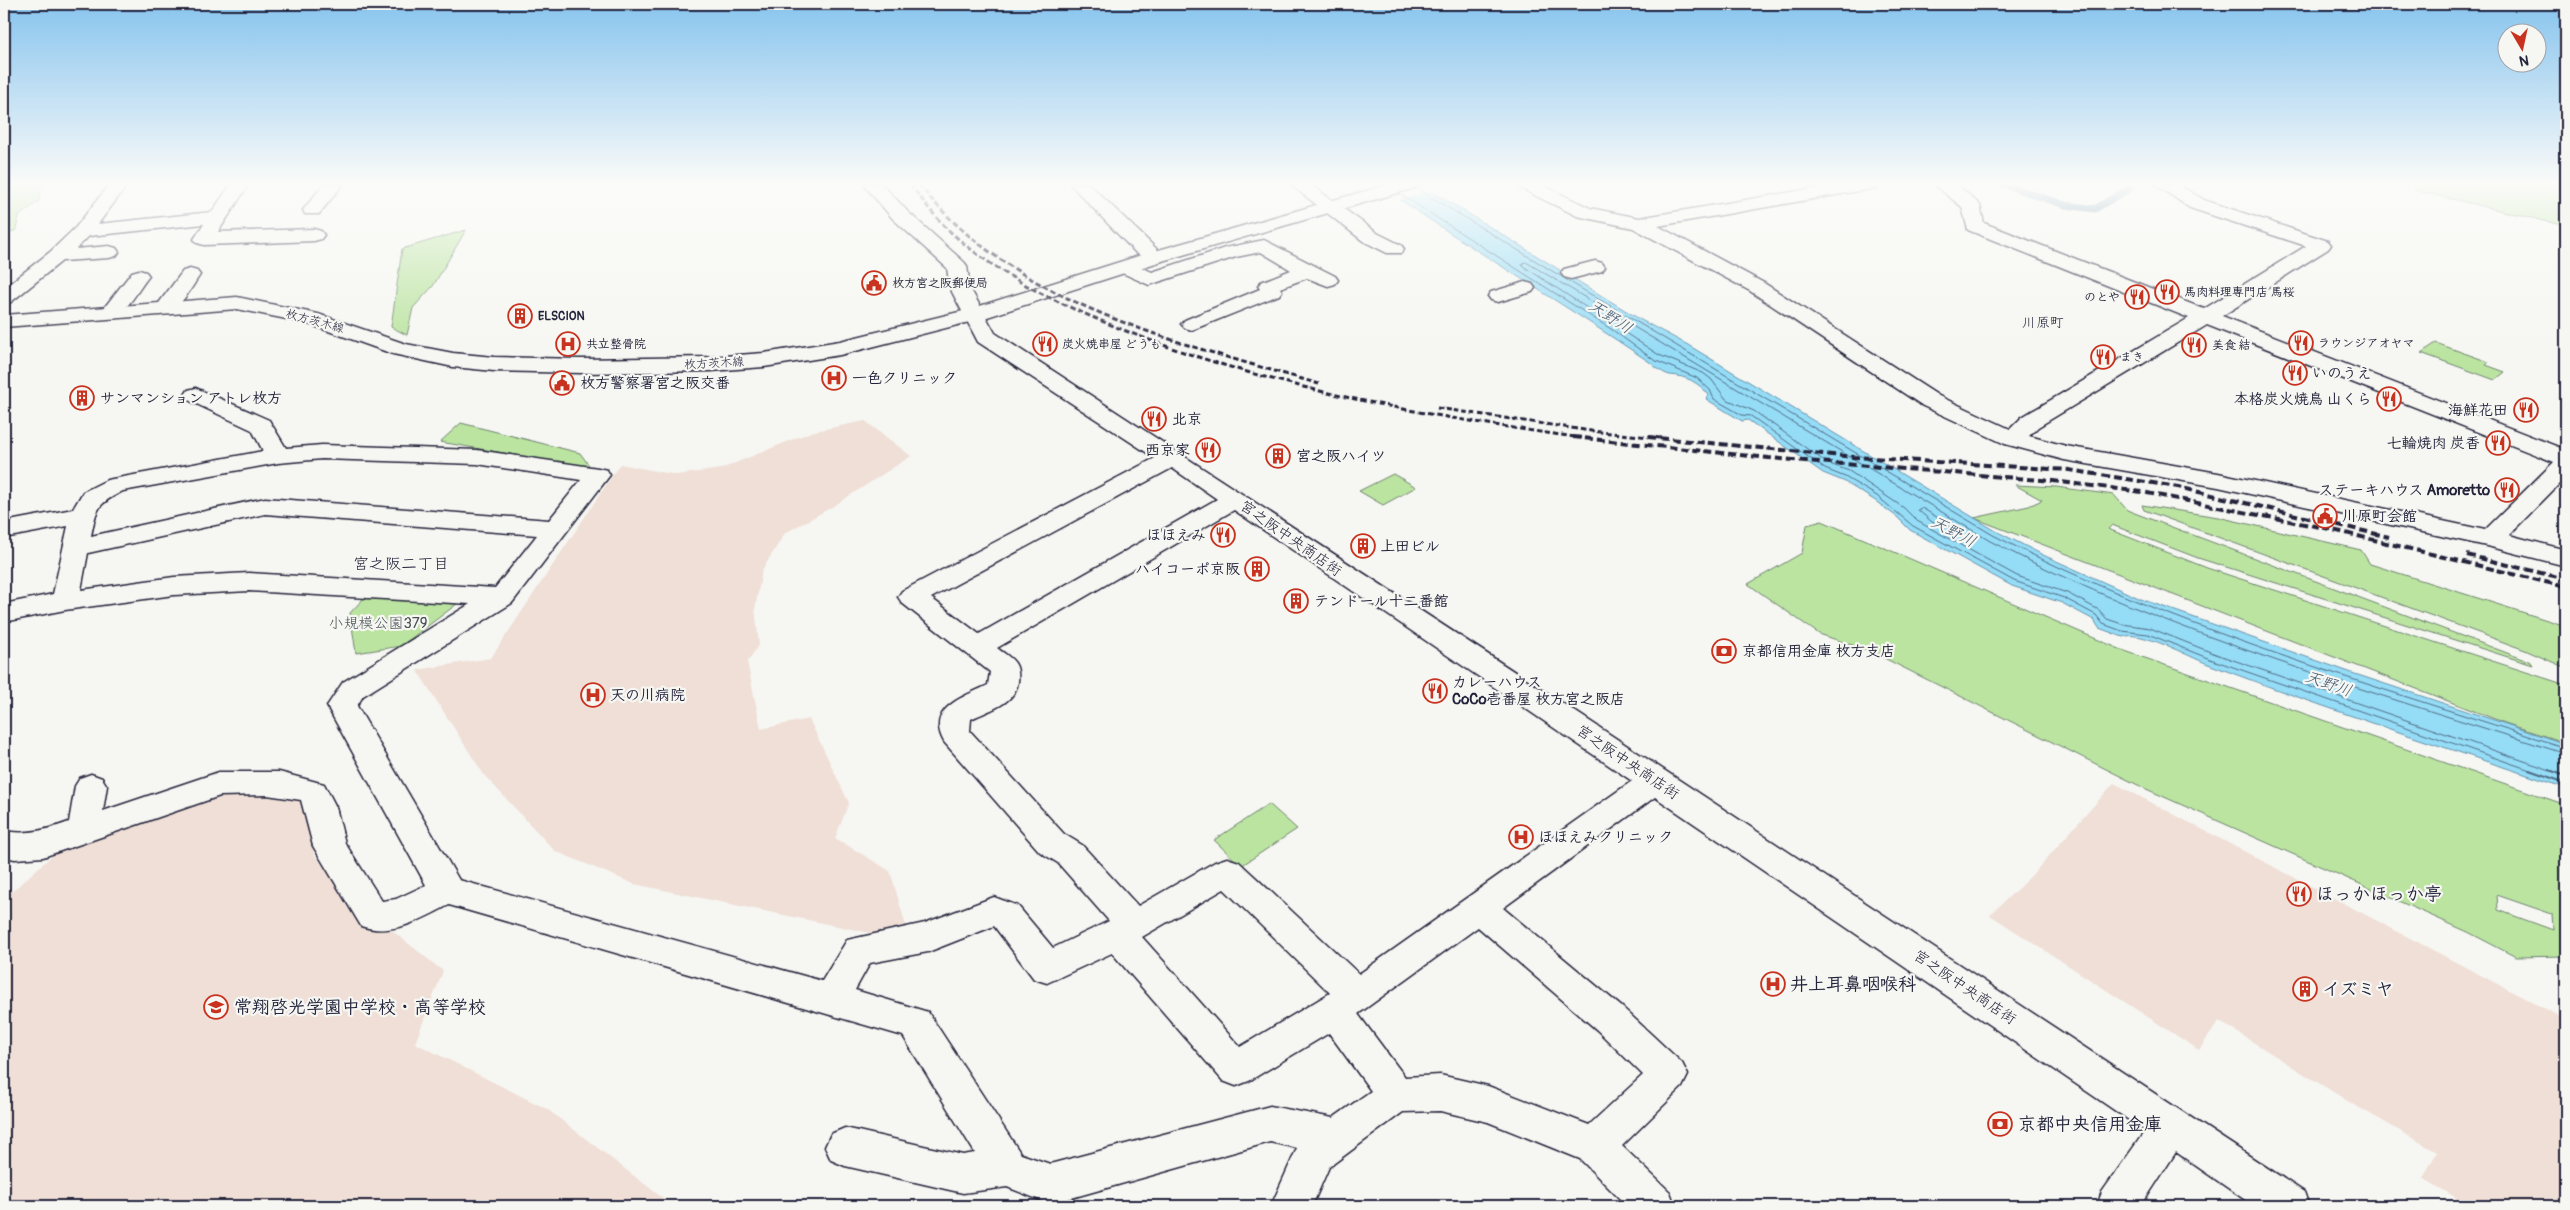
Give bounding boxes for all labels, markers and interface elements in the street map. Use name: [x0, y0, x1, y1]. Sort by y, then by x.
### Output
north arrow: [2498, 22, 2548, 72]
text: N: [2518, 51, 2530, 69]
public building icon: 枚方宮之阪郵便局: [861, 270, 887, 296]
place label: 枚方宮之阪郵便局: [892, 276, 988, 291]
restaurant icon: 馬肉料理専門店 馬桜: [2154, 279, 2180, 305]
restaurant icon: のとや: [2124, 284, 2150, 310]
place label: 馬肉料理専門店 馬桜: [2184, 285, 2295, 300]
place label: のとや: [2084, 290, 2120, 305]
water label: 天野川: [1585, 295, 1636, 338]
building icon: ELSCION: [507, 303, 533, 329]
street label: 枚方茨木線: [284, 306, 346, 336]
place label: ELSCION: [538, 309, 585, 324]
district label: 川原町: [2022, 314, 2064, 331]
restaurant icon: ラウンジアオヤマ: [2288, 330, 2314, 356]
hospital icon: 共立整骨院: [555, 331, 581, 357]
restaurant icon: 炭火焼串屋 どうも: [1032, 331, 1058, 357]
restaurant icon: 美食 結: [2181, 332, 2207, 358]
place label: ラウンジアオヤマ: [2318, 336, 2414, 351]
place label: 共立整骨院: [586, 337, 646, 352]
place label: 炭火焼串屋 どうも: [1062, 337, 1162, 352]
place label: 美食 結: [2212, 338, 2251, 353]
restaurant icon: まき: [2090, 344, 2116, 370]
place label: まき: [2120, 350, 2144, 365]
street label: 枚方茨木線: [684, 354, 744, 373]
restaurant icon: いのうえ: [2282, 360, 2308, 386]
place label: いのうえ: [2312, 364, 2372, 383]
hospital icon: 一色クリニック: [821, 365, 847, 391]
place label: 一色クリニック: [852, 369, 957, 388]
public building icon: 枚方警察署宮之阪交番: [549, 370, 575, 396]
place label: 枚方警察署宮之阪交番: [580, 374, 730, 393]
building icon: サンマンション アトレ枚方: [69, 385, 95, 411]
restaurant icon: 本格炭火焼鳥 山くら: [2376, 386, 2402, 412]
place label: サンマンション アトレ枚方: [100, 389, 282, 408]
place label: 本格炭火焼鳥 山くら: [2234, 390, 2372, 409]
restaurant icon: 海鮮花田: [2513, 397, 2539, 423]
place label: 海鮮花田: [2448, 401, 2508, 420]
restaurant icon: 北京: [1141, 406, 1167, 432]
place label: 北京: [1172, 410, 1202, 429]
restaurant icon: 七輪焼肉 炭香: [2485, 430, 2511, 456]
place label: 七輪焼肉 炭香: [2387, 434, 2480, 453]
restaurant icon: 西京家: [1195, 437, 1221, 463]
place label: 西京家: [1145, 441, 1190, 460]
building icon: 宮之阪ハイツ: [1265, 443, 1291, 469]
place label: 宮之阪ハイツ: [1296, 447, 1386, 466]
restaurant icon: ステーキハウス Amoretto: [2494, 477, 2520, 503]
place label: ステーキハウス Amoretto: [2318, 481, 2490, 500]
street label: 宮之阪中央商店街: [1236, 496, 1345, 581]
public building icon: 川原町会館: [2312, 503, 2338, 529]
place label: 川原町会館: [2342, 507, 2417, 526]
water label: 天野川: [1928, 512, 1979, 552]
restaurant icon: ほほえみ: [1210, 522, 1236, 548]
place label: ほほえみ: [1146, 526, 1206, 545]
building icon: 上田ビル: [1350, 533, 1376, 559]
place label: 上田ビル: [1380, 537, 1440, 556]
district label: 宮之阪二丁目: [353, 554, 449, 574]
building icon: ハイコーポ京阪: [1244, 556, 1270, 582]
place label: ハイコーポ京阪: [1135, 560, 1240, 579]
building icon: テンドール十二番館: [1283, 588, 1309, 614]
place label: テンドール十二番館: [1314, 592, 1448, 611]
park label: 小規模公園379: [328, 614, 428, 633]
bank icon: 京都信用金庫 枚方支店: [1711, 638, 1737, 664]
place label: 京都信用金庫 枚方支店: [1742, 642, 1895, 661]
water label: 天野川: [2303, 667, 2355, 701]
place label: カレーハウス CoCo壱番屋 枚方宮之阪店: [1452, 673, 1625, 709]
restaurant icon: カレーハウス CoCo壱番屋 枚方宮之阪店: [1422, 678, 1448, 704]
hospital icon: 天の川病院: [580, 682, 606, 708]
place label: 天の川病院: [610, 686, 685, 705]
street label: 宮之阪中央商店街: [1573, 721, 1683, 804]
hospital icon: ほほえみクリニック: [1508, 824, 1534, 850]
place label: ほほえみクリニック: [1538, 828, 1673, 847]
restaurant icon: ほっかほっか亭: [2286, 881, 2312, 907]
place label: ほっかほっか亭: [2316, 883, 2442, 906]
street label: 宮之阪中央商店街: [1910, 946, 2020, 1029]
hospital icon: 井上耳鼻咽喉科: [1760, 971, 1786, 997]
place label: 井上耳鼻咽喉科: [1790, 973, 1916, 996]
building icon: イズミヤ: [2292, 976, 2318, 1002]
place label: イズミヤ: [2322, 978, 2394, 1001]
school or university icon: 常翔啓光学園中学校・高等学校: [203, 994, 229, 1020]
place label: 常翔啓光学園中学校・高等学校: [234, 996, 486, 1019]
bank icon: 京都中央信用金庫: [1987, 1111, 2013, 1137]
place label: 京都中央信用金庫: [2018, 1113, 2162, 1136]

